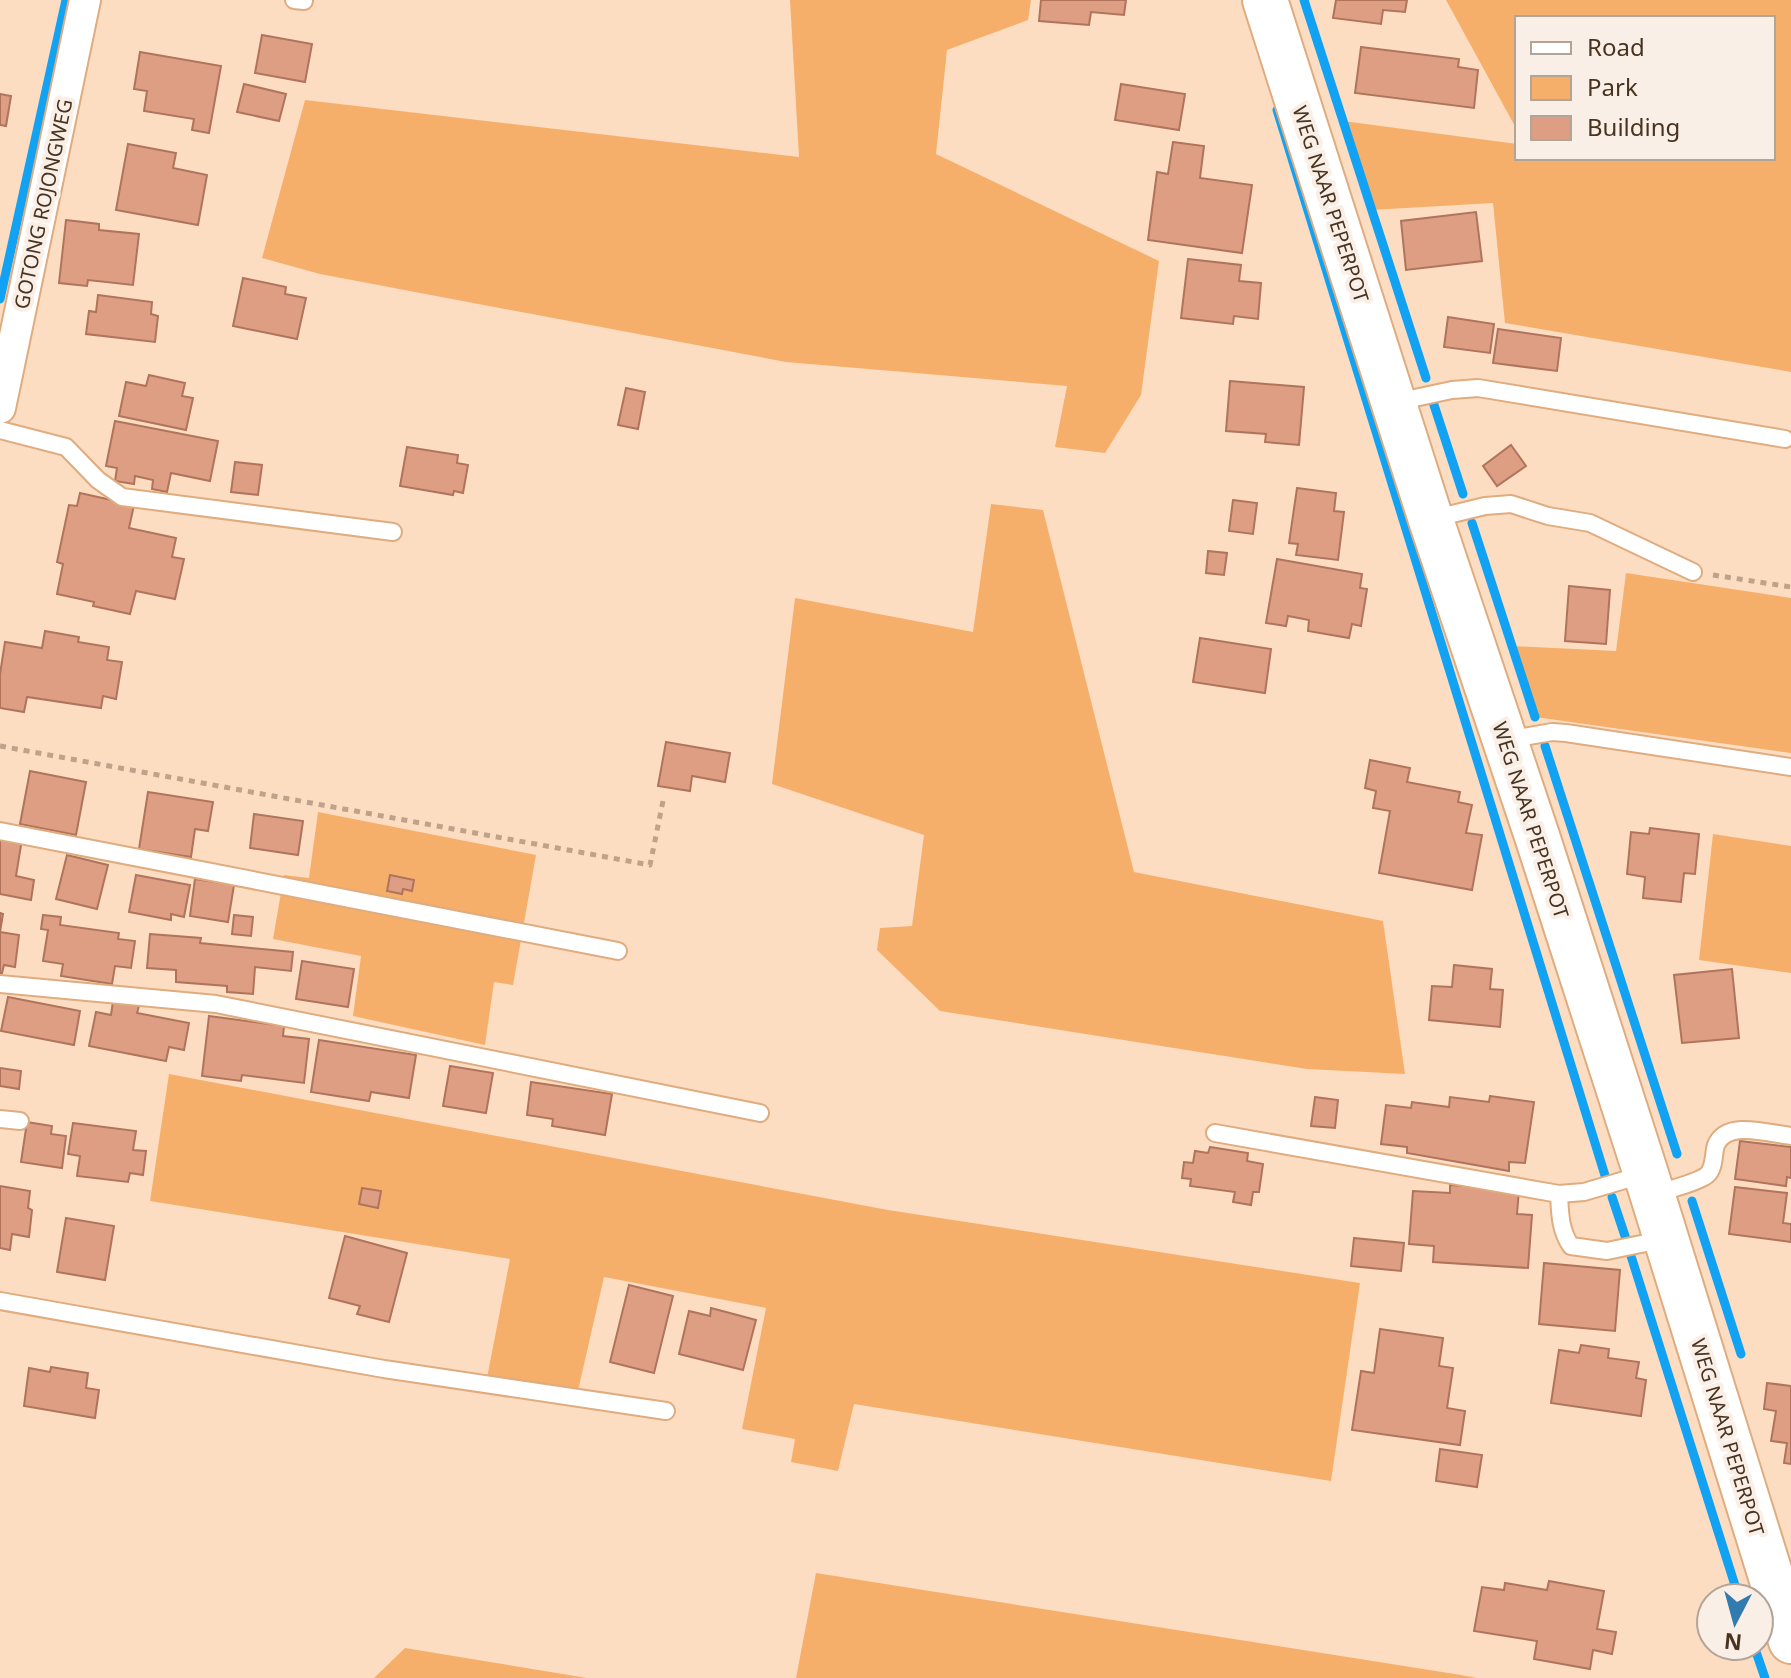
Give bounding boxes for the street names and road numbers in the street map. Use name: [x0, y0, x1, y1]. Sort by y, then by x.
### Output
street label: GOTONG ROJONGWEG: [8, 97, 78, 311]
street label: WEG NAAR PEPERPOT: [1286, 102, 1376, 306]
street label: WEG NAAR PEPERPOT: [1486, 718, 1576, 922]
street label: WEG NAAR PEPERPOT: [1685, 1335, 1771, 1539]

